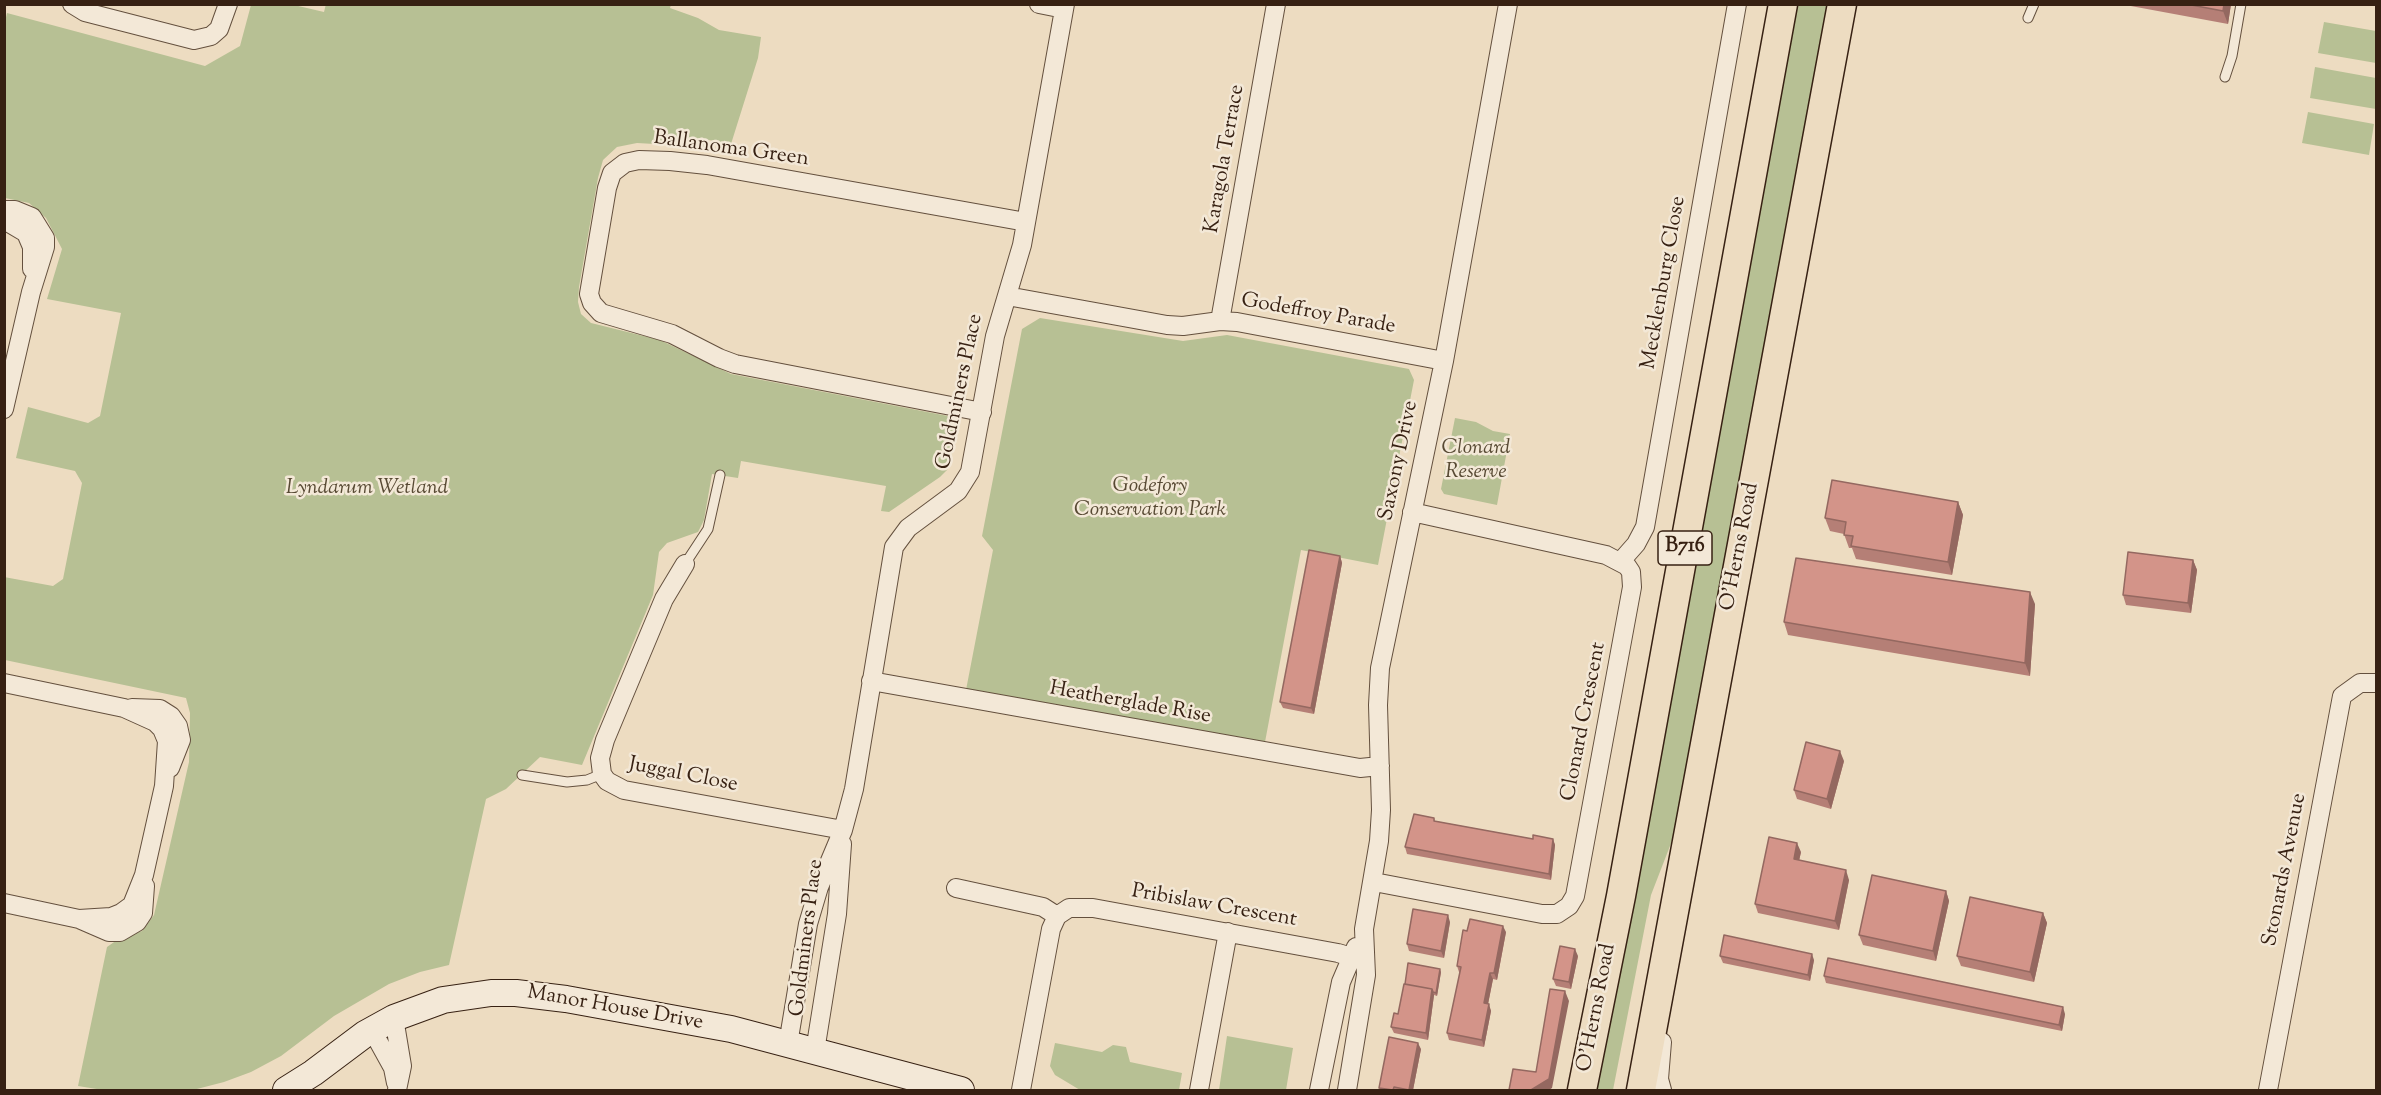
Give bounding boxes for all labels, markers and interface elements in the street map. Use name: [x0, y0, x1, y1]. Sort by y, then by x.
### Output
street label: Karagola Terrace: [1201, 83, 1251, 235]
street label: Ballanoma Green: [652, 127, 810, 173]
street label: Mecklenburg Close: [1637, 194, 1693, 372]
street label: Godeffroy Parade: [1239, 289, 1397, 341]
street label: Goldminers Place: [932, 312, 990, 472]
street label: Saxony Drive: [1375, 399, 1425, 523]
park label: Clonard Reserve: [1441, 436, 1511, 486]
park label: Godefory Conservation Park: [1074, 474, 1226, 524]
park label: Lyndarum Wetland: [286, 476, 448, 502]
street label: O'Herns Road: [1716, 481, 1766, 613]
road number: B716: [1658, 531, 1712, 565]
street label: Clonard Crescent: [1557, 640, 1613, 804]
street label: Heatherglade Rise: [1047, 677, 1213, 731]
street label: Juggal Close: [626, 753, 740, 799]
street label: Stonards Avenue: [2259, 791, 2313, 949]
street label: Goldminers Place: [786, 858, 830, 1018]
street label: Pribislaw Crescent: [1129, 880, 1299, 934]
street label: O'Herns Road: [1573, 942, 1623, 1074]
street label: Manor House Drive: [525, 981, 705, 1037]

